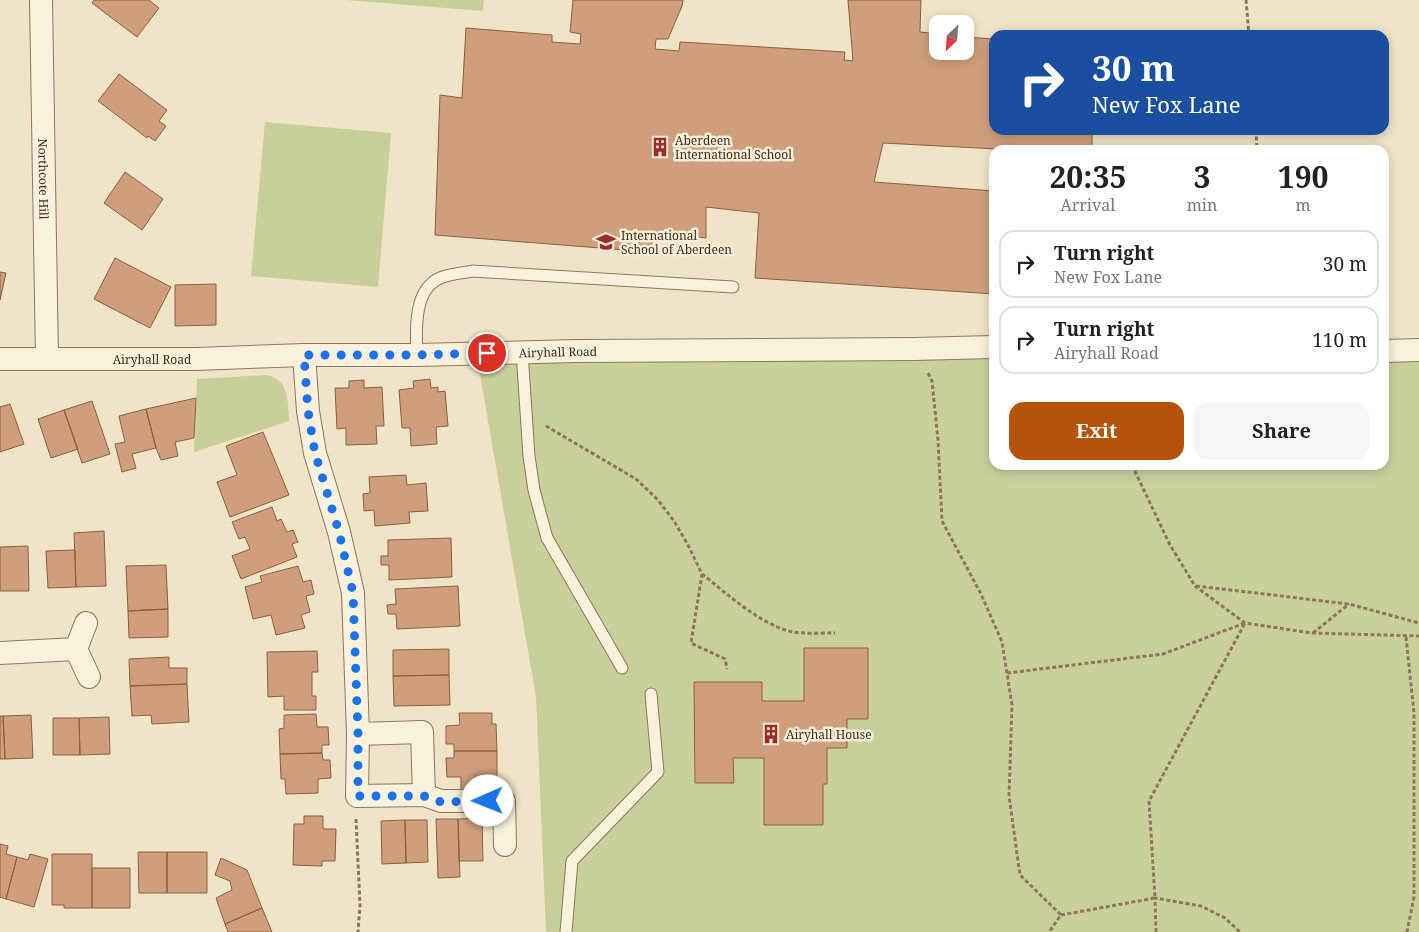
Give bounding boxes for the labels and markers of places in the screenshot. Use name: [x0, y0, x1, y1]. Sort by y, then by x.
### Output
place label: Aberdeen International School: [675, 132, 792, 163]
building icon: Aberdeen International School: [649, 136, 671, 158]
place label: International School of Aberdeen: [621, 227, 732, 258]
school or university icon: International School of Aberdeen: [595, 231, 617, 253]
pin: [466, 332, 508, 374]
building icon: Airyhall House: [760, 723, 782, 745]
place label: Airyhall House: [786, 726, 872, 743]

